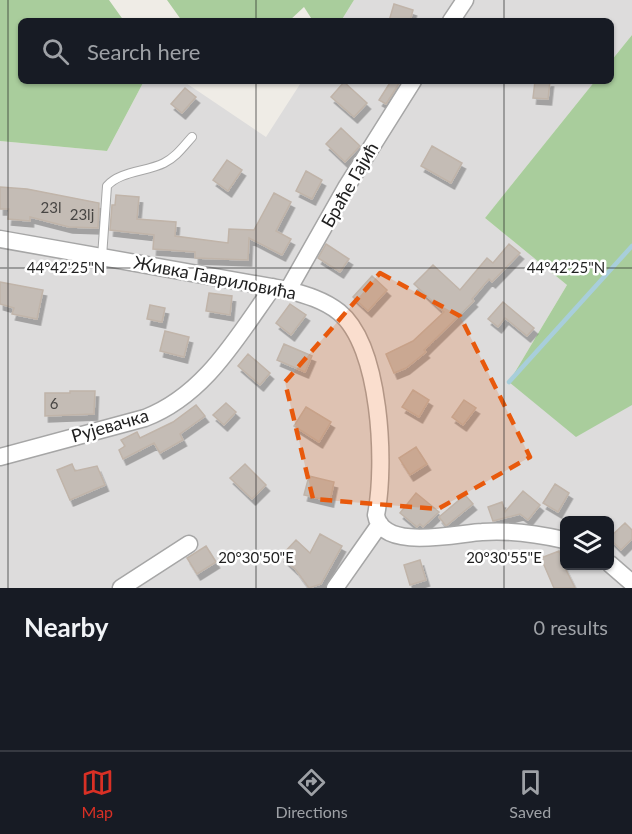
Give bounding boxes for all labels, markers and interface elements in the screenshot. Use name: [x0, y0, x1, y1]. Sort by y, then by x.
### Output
search box: [18, 18, 614, 84]
icon: search: [39, 35, 72, 68]
text: Search here: [87, 38, 200, 65]
street label: Браће Гајић: [316, 138, 382, 231]
house number: 23l: [41, 198, 61, 216]
house number: 23lj: [70, 205, 94, 223]
street label: Живка Гавриловића: [132, 250, 298, 304]
text: 44°42'25"N: [27, 258, 105, 276]
text: 44°42'25"N: [527, 258, 605, 276]
house number: 6: [50, 394, 59, 412]
street label: Рујевачка: [69, 404, 151, 447]
map controls: [560, 516, 614, 570]
button: layers: [560, 516, 614, 570]
text: 20°30'50"E: [218, 548, 294, 566]
text: 20°30'55"E: [466, 548, 542, 566]
text: Nearby: [24, 611, 109, 643]
text: 0 results: [533, 615, 608, 639]
tab: Map: [81, 766, 114, 821]
tab: Directions: [275, 766, 348, 821]
tab: Saved: [509, 766, 551, 821]

